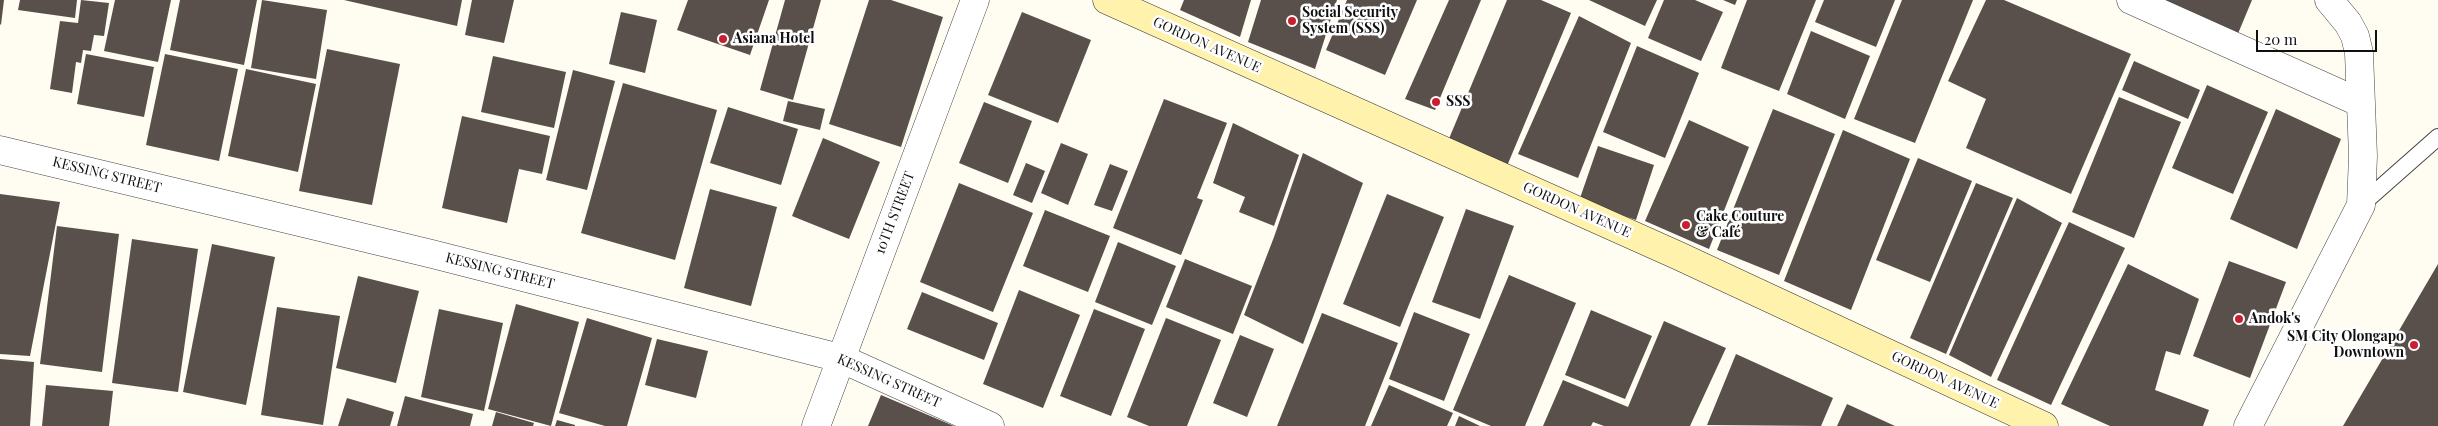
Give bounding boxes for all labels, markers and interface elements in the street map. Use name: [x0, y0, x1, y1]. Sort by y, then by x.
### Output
place label: Social Security System (SSS): [1302, 5, 1398, 38]
street label: GORDON AVENUE: [1150, 14, 1264, 76]
marker: Social Security System (SSS): [1286, 15, 1298, 27]
scale bar: [2258, 20, 2379, 52]
text: 20 m: [2264, 29, 2297, 49]
place label: Asiana Hotel: [733, 31, 815, 47]
marker: Asiana Hotel: [717, 33, 729, 45]
place label: SSS: [1446, 94, 1471, 110]
marker: SSS: [1430, 96, 1442, 108]
street label: KESSING STREET: [51, 153, 163, 197]
street label: 10TH STREET: [871, 169, 919, 257]
street label: GORDON AVENUE: [1520, 179, 1634, 241]
place label: Cake Couture & Café: [1696, 209, 1784, 242]
marker: Cake Couture & Café: [1680, 219, 1692, 231]
street label: KESSING STREET: [444, 249, 556, 293]
place label: Andok's: [2249, 311, 2301, 327]
marker: Andok's: [2233, 313, 2245, 325]
place label: SM City Olongapo Downtown: [2287, 329, 2404, 362]
marker: SM City Olongapo Downtown: [2408, 339, 2420, 351]
street label: GORDON AVENUE: [1889, 348, 2001, 412]
street label: KESSING STREET: [835, 351, 943, 411]

